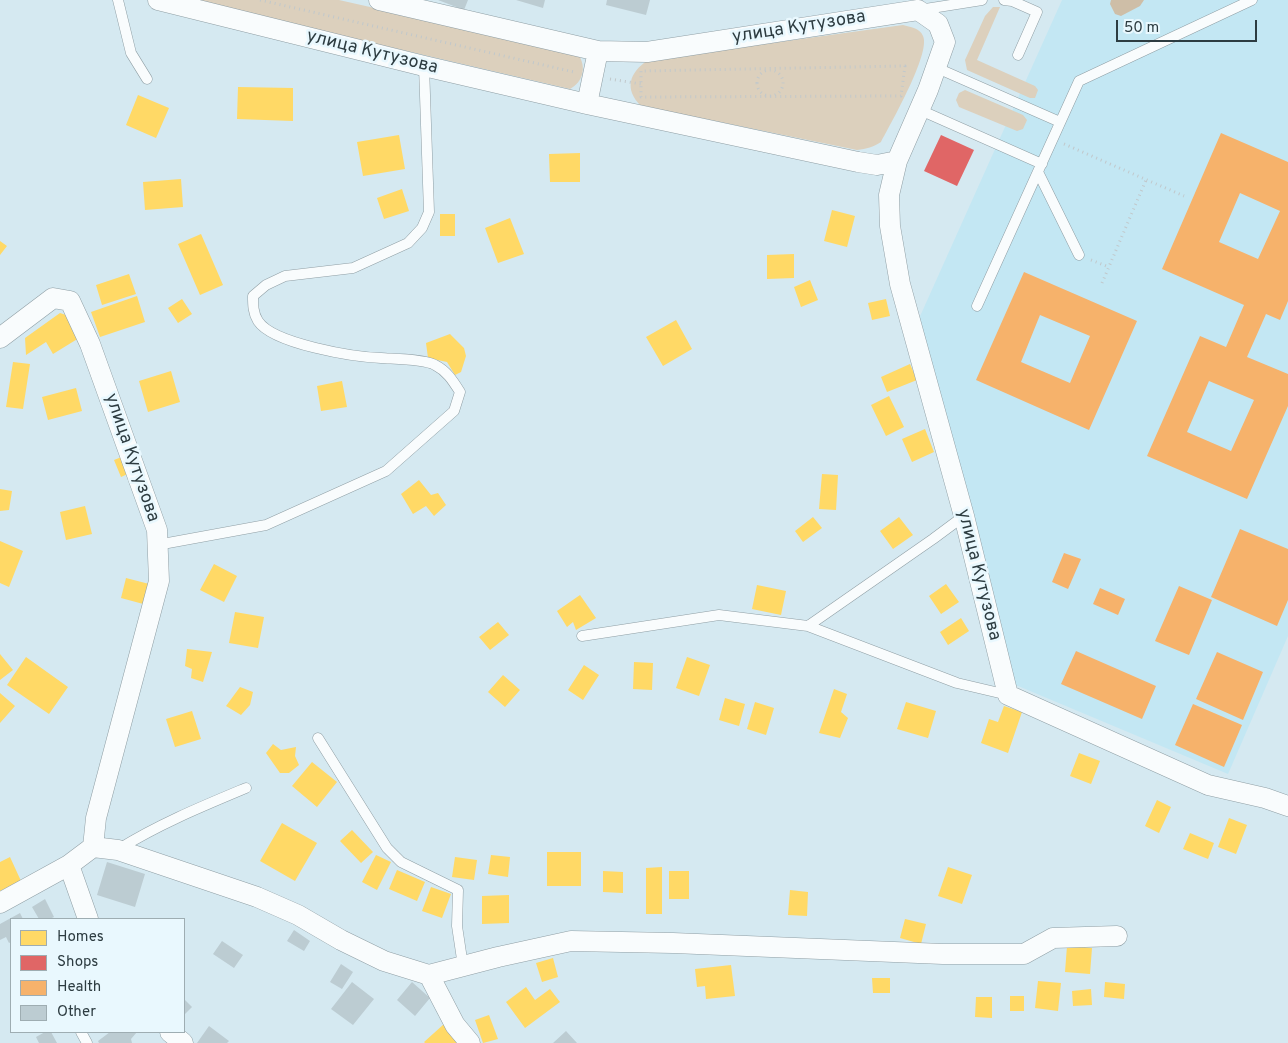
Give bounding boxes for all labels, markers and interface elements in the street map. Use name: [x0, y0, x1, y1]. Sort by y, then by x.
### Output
street label: улица Кутузова: [731, 7, 867, 49]
scale bar: [1118, 10, 1259, 42]
text: 50 m: [1124, 19, 1159, 38]
street label: улица Кутузова: [304, 26, 440, 80]
street label: улица Кутузова: [99, 391, 163, 525]
street label: улица Кутузова: [951, 507, 1005, 643]
legend: [10, 918, 185, 1033]
text: Homes: [57, 928, 104, 947]
text: Shops: [57, 953, 98, 972]
text: Health: [57, 978, 101, 997]
text: Other: [57, 1003, 96, 1022]

